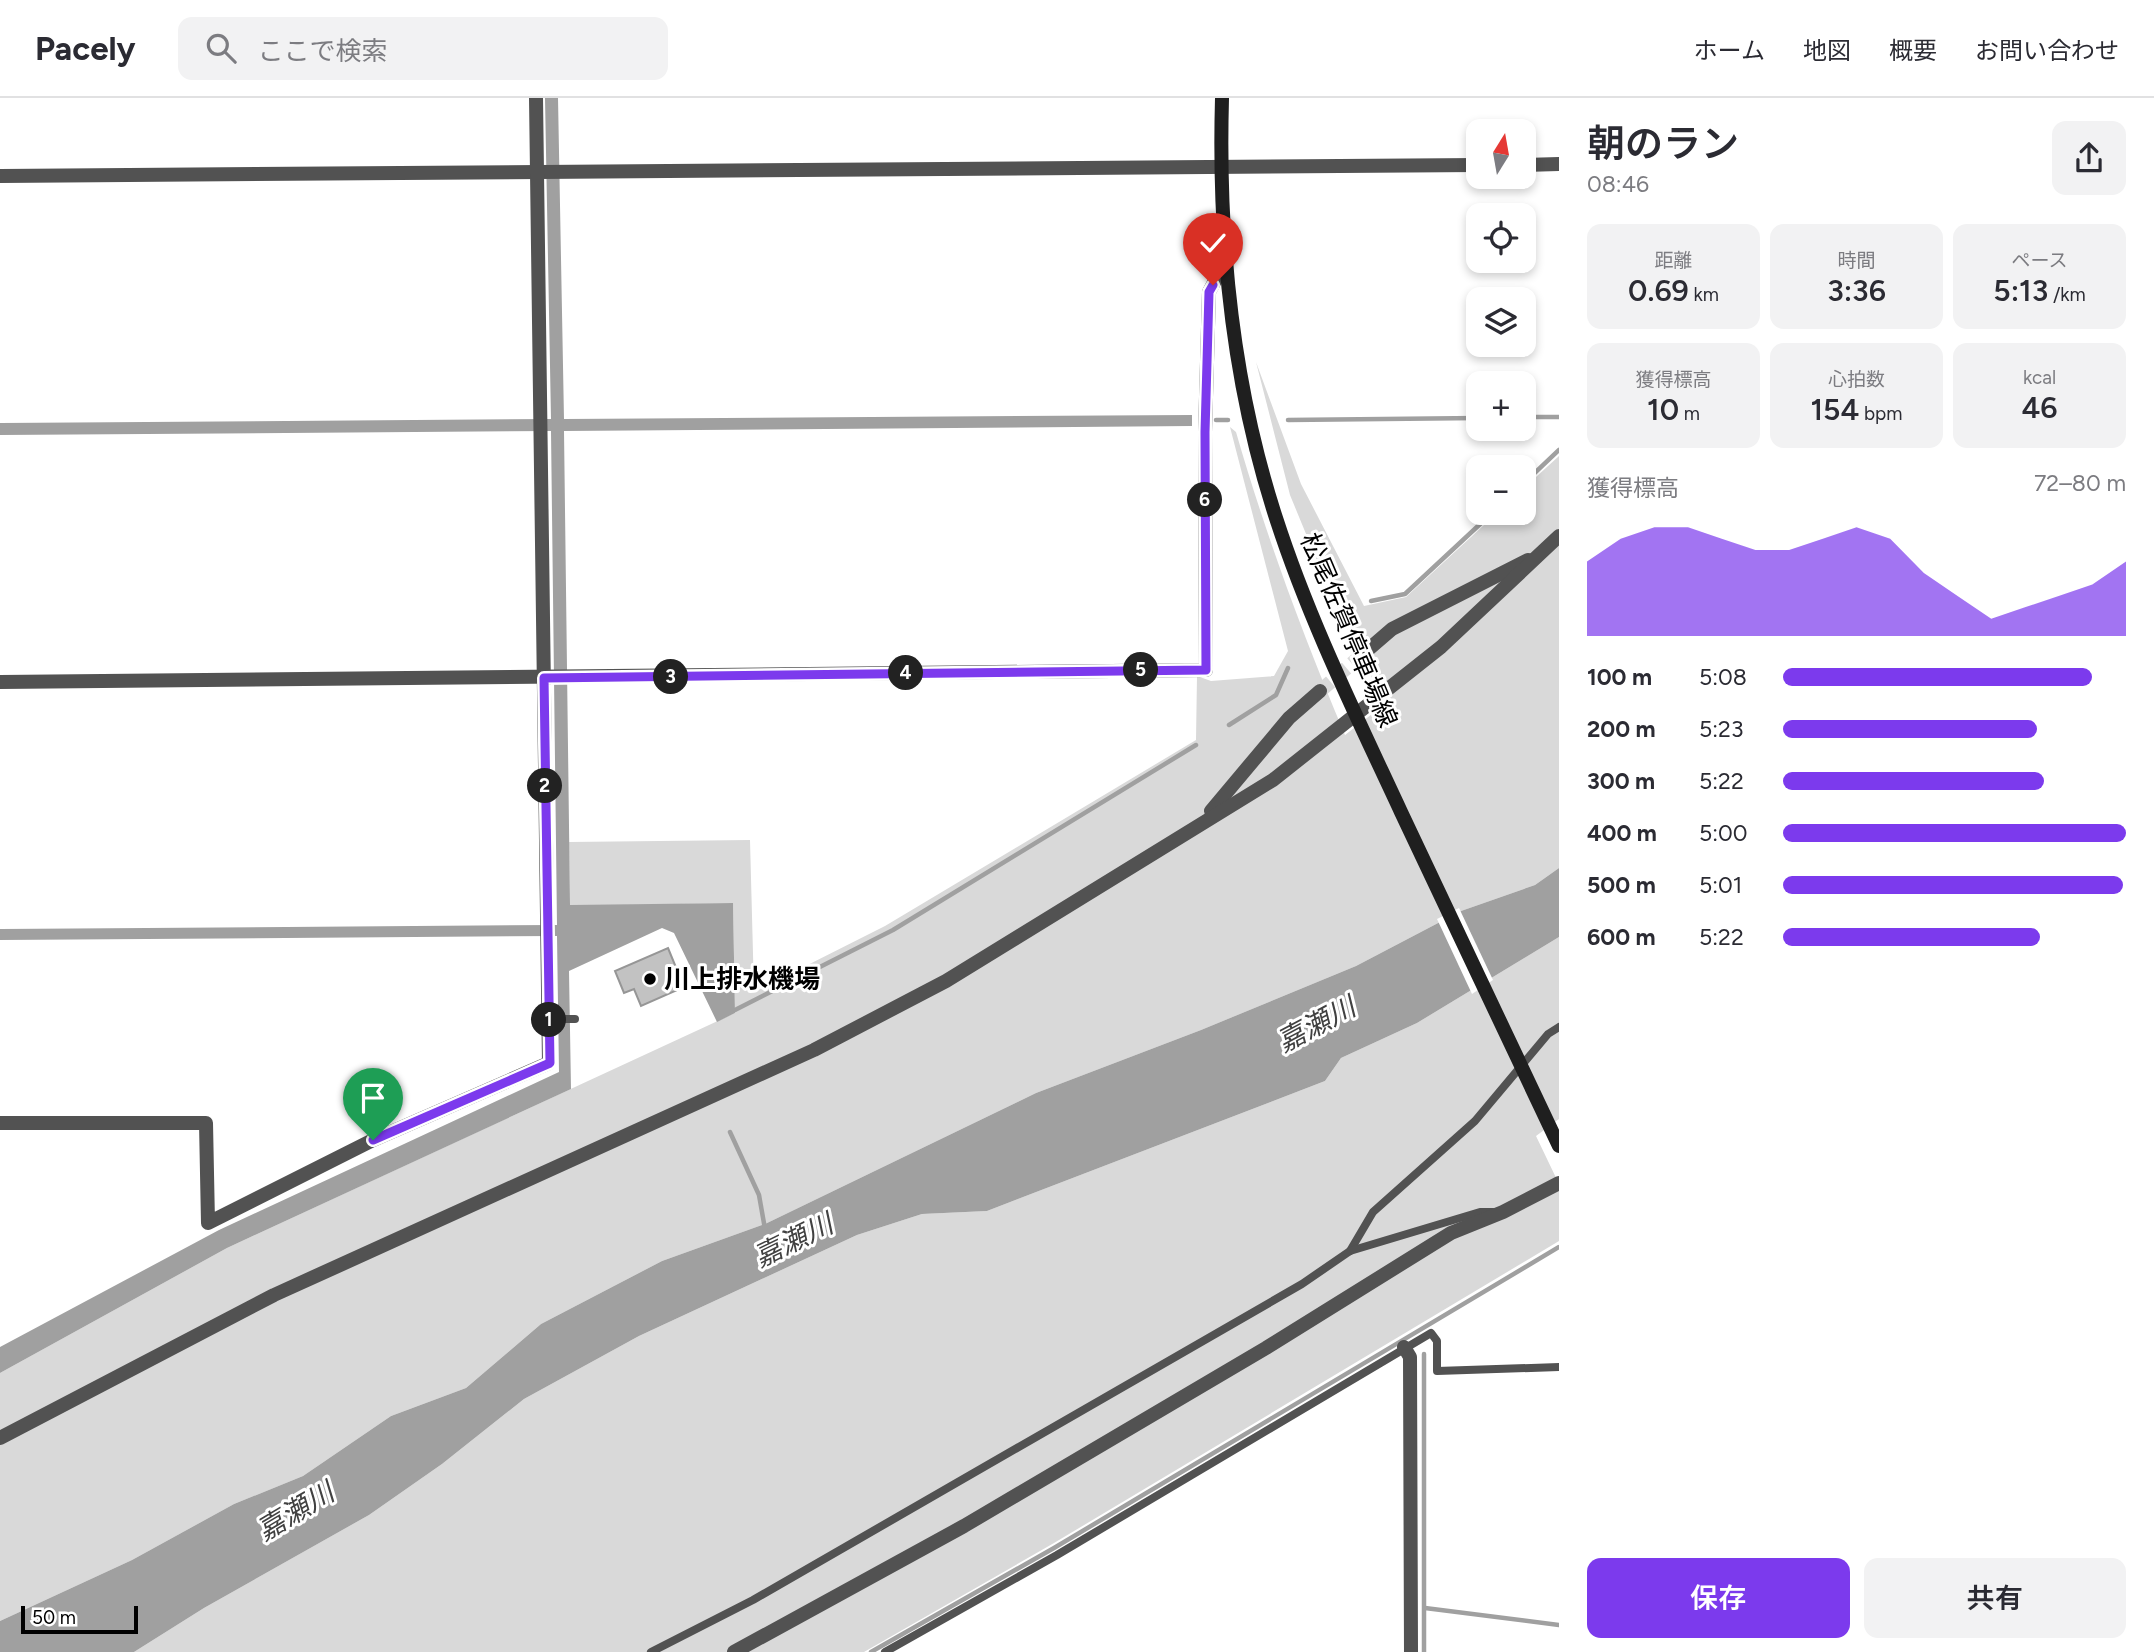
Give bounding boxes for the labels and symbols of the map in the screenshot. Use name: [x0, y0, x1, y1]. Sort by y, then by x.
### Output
north arrow: [1466, 119, 1536, 189]
pin: [1183, 213, 1243, 285]
pin: 6: [1188, 482, 1222, 518]
street label: 松尾佐賀停車場線: [1294, 528, 1404, 732]
pin: 5: [1124, 652, 1158, 688]
pin: 4: [888, 656, 923, 690]
pin: 3: [654, 660, 688, 694]
pin: 2: [528, 768, 562, 804]
place label: 川上排水機場: [664, 963, 820, 995]
marker: 川上排水機場: [642, 971, 658, 987]
water label: 嘉瀬川: [1271, 988, 1364, 1059]
pin: 1: [532, 1002, 566, 1038]
pin: [343, 1068, 403, 1140]
water label: 嘉瀬川: [748, 1205, 841, 1274]
water label: 嘉瀬川: [250, 1473, 342, 1547]
scale bar: [21, 1603, 138, 1635]

